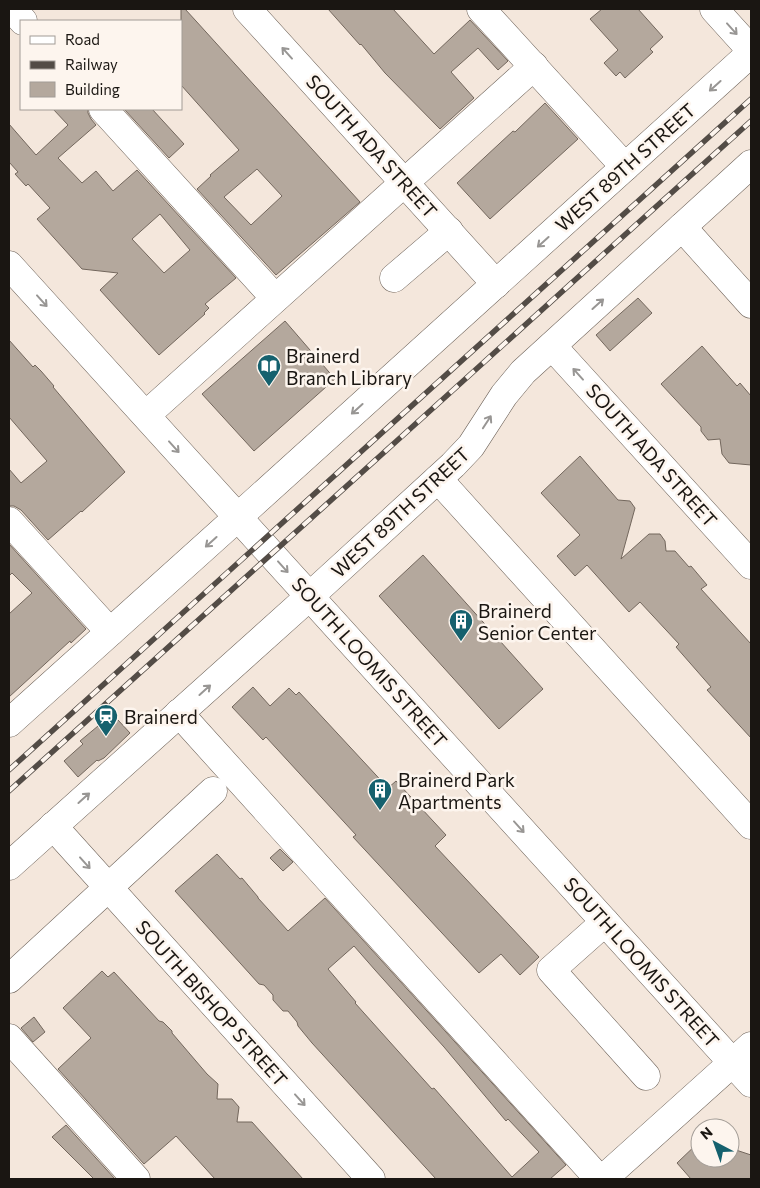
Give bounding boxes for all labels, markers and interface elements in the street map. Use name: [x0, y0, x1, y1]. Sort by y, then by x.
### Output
legend: [20, 20, 182, 110]
one-way arrow: [727, 23, 738, 36]
text: Road: [65, 30, 100, 48]
one-way arrow: [282, 46, 293, 59]
text: Railway: [65, 55, 118, 73]
street label: SOUTH ADA STREET: [302, 70, 442, 222]
text: Building: [65, 80, 120, 98]
one-way arrow: [709, 80, 722, 91]
street label: WEST 89TH STREET: [550, 98, 700, 236]
one-way arrow: [536, 236, 549, 247]
one-way arrow: [36, 294, 47, 307]
one-way arrow: [591, 298, 604, 310]
place label: Brainerd Branch Library: [286, 344, 412, 389]
library icon: Brainerd Branch Library: [256, 353, 282, 387]
one-way arrow: [572, 367, 583, 380]
street label: SOUTH ADA STREET: [582, 379, 722, 531]
one-way arrow: [351, 403, 364, 415]
one-way arrow: [482, 415, 492, 429]
one-way arrow: [168, 440, 180, 453]
street label: WEST 89TH STREET: [326, 442, 474, 582]
one-way arrow: [204, 536, 217, 548]
one-way arrow: [278, 561, 289, 574]
street label: SOUTH LOOMIS STREET: [288, 572, 452, 752]
place label: Brainerd Senior Center: [478, 599, 597, 644]
building icon: Brainerd Senior Center: [448, 608, 474, 642]
one-way arrow: [199, 684, 212, 696]
station icon: Brainerd: [93, 703, 119, 737]
place label: Brainerd: [124, 705, 198, 728]
place label: Brainerd Park Apartments: [398, 768, 515, 813]
building icon: Brainerd Park Apartments: [367, 777, 393, 811]
one-way arrow: [78, 792, 91, 804]
one-way arrow: [513, 821, 525, 834]
one-way arrow: [79, 856, 91, 869]
street label: SOUTH LOOMIS STREET: [560, 872, 724, 1052]
street label: SOUTH BISHOP STREET: [131, 915, 293, 1091]
one-way arrow: [294, 1094, 306, 1106]
north arrow: [690, 1118, 740, 1168]
text: N: [697, 1123, 716, 1143]

